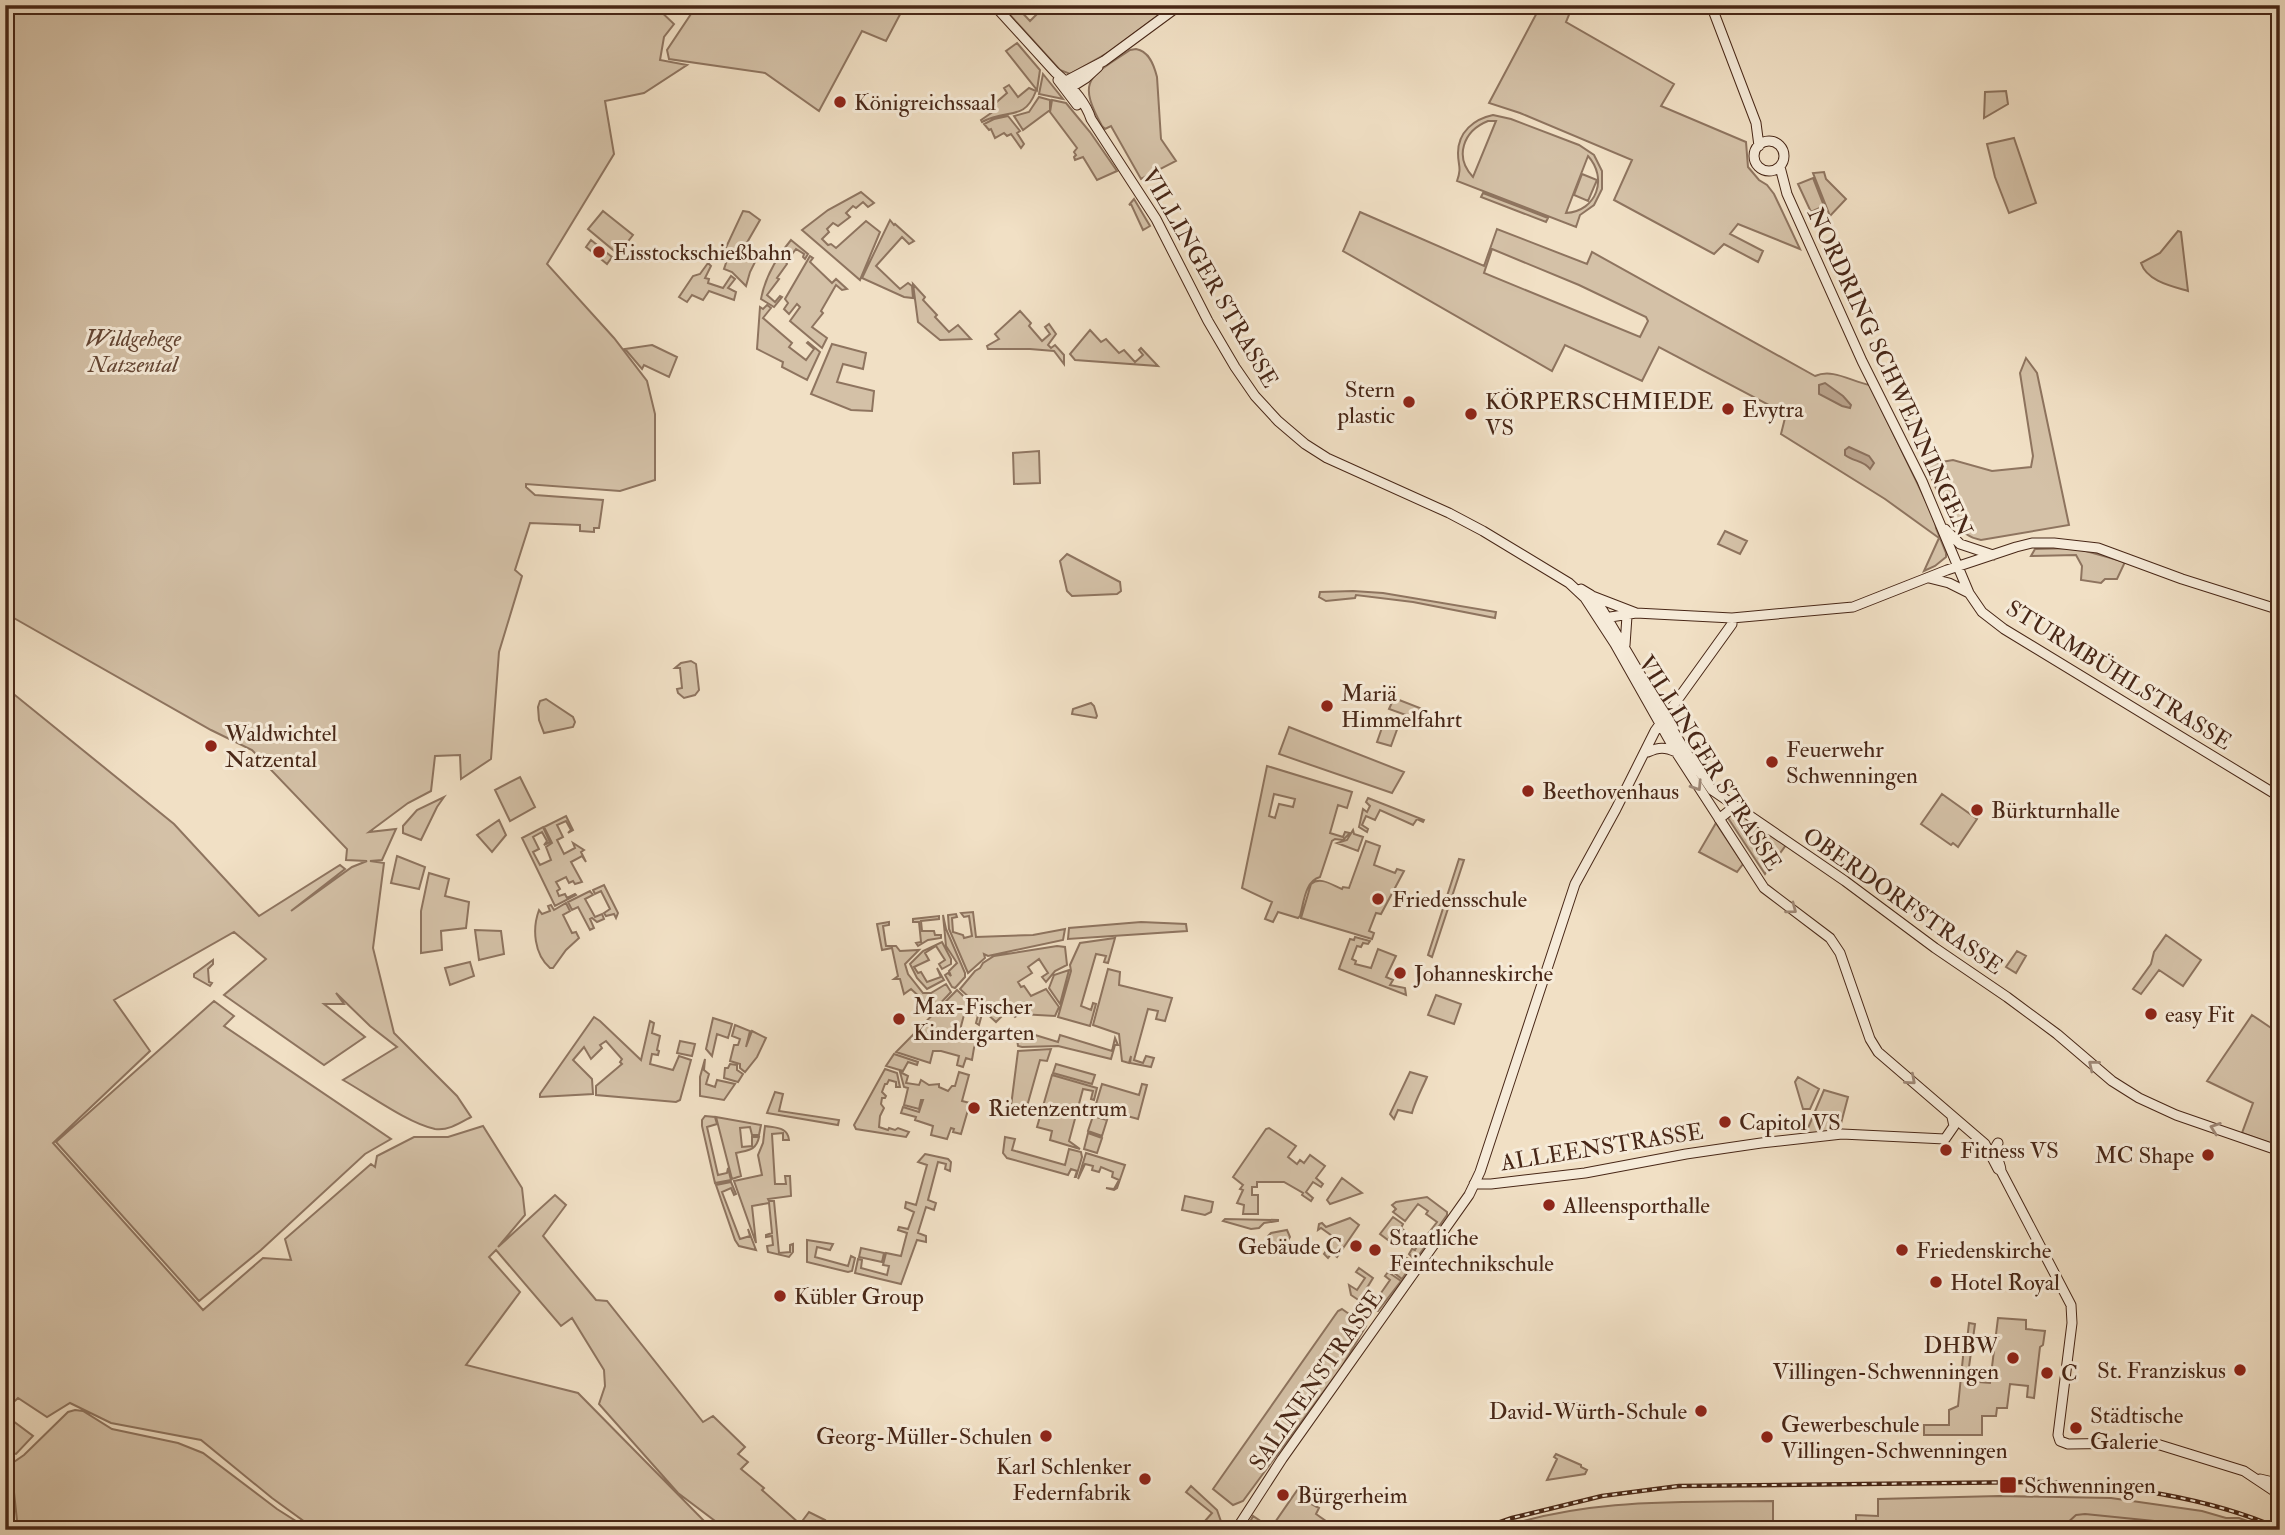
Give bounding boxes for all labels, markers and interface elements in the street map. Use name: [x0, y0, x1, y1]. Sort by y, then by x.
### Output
place label: Königreichssaal: [854, 88, 996, 117]
marker: Königreichssaal: [832, 94, 848, 110]
street label: VILLINGER STRASSE: [1135, 163, 1285, 393]
street label: NORDRING SCHWENNINGEN: [1801, 203, 1979, 541]
place label: Eisstockschießbahn: [613, 238, 792, 267]
marker: Eisstockschießbahn: [591, 244, 607, 260]
park label: Wildgehege Natzental: [85, 324, 182, 379]
place label: Stern plastic: [1337, 375, 1395, 431]
place label: KÖRPERSCHMIEDE VS: [1485, 387, 1713, 442]
marker: Stern plastic: [1401, 394, 1417, 410]
place label: Evytra: [1742, 395, 1804, 424]
marker: Evytra: [1720, 401, 1736, 417]
marker: KÖRPERSCHMIEDE VS: [1463, 406, 1479, 422]
street label: STURMBÜHLSTRASSE: [2001, 594, 2237, 756]
street label: VILLINGER STRASSE: [1632, 650, 1788, 876]
place label: Mariä Himmelfahrt: [1341, 679, 1462, 734]
marker: Mariä Himmelfahrt: [1319, 698, 1335, 714]
place label: Waldwichtel Natzental: [224, 719, 337, 774]
place label: Feuerwehr Schwenningen: [1786, 735, 1918, 790]
marker: Waldwichtel Natzental: [203, 738, 219, 754]
marker: Feuerwehr Schwenningen: [1764, 754, 1780, 770]
place label: Beethovenhaus: [1542, 777, 1679, 806]
one-way arrow: [1689, 778, 1702, 791]
marker: Beethovenhaus: [1520, 783, 1536, 799]
place label: Bürkturnhalle: [1991, 796, 2120, 825]
marker: Bürkturnhalle: [1969, 802, 1985, 818]
street label: OBERDORFSTRASSE: [1797, 821, 2009, 981]
place label: Friedensschule: [1392, 885, 1528, 914]
marker: Friedensschule: [1370, 891, 1386, 907]
one-way arrow: [1784, 900, 1796, 913]
place label: Johanneskirche: [1413, 959, 1554, 988]
marker: Johanneskirche: [1392, 965, 1408, 981]
place label: Max-Fischer Kindergarten: [913, 992, 1035, 1047]
place label: easy Fit: [2165, 1000, 2235, 1029]
marker: easy Fit: [2143, 1006, 2159, 1022]
marker: Max-Fischer Kindergarten: [891, 1011, 907, 1027]
one-way arrow: [2088, 1061, 2100, 1074]
one-way arrow: [1903, 1072, 1916, 1084]
place label: Rietenzentrum: [988, 1094, 1127, 1123]
marker: Rietenzentrum: [966, 1100, 982, 1116]
place label: Capitol VS: [1739, 1108, 1841, 1138]
marker: Capitol VS: [1717, 1114, 1733, 1130]
street label: ALLEENSTRASSE: [1498, 1117, 1705, 1177]
one-way arrow: [2209, 1122, 2221, 1136]
place label: Fitness VS: [1960, 1136, 2059, 1165]
place label: MC Shape: [2095, 1141, 2194, 1171]
marker: Fitness VS: [1938, 1142, 1954, 1158]
marker: MC Shape: [2200, 1147, 2216, 1163]
place label: Alleensporthalle: [1562, 1191, 1710, 1221]
marker: Alleensporthalle: [1541, 1197, 1557, 1213]
place label: Staatliche Feintechnikschule: [1389, 1223, 1554, 1278]
place label: Gebäude C: [1238, 1232, 1342, 1261]
place label: Friedenskirche: [1916, 1236, 2052, 1265]
marker: Gebäude C: [1348, 1238, 1364, 1254]
marker: Staatliche Feintechnikschule: [1367, 1242, 1383, 1258]
marker: Friedenskirche: [1894, 1242, 1910, 1258]
place label: Hotel Royal: [1950, 1268, 2060, 1297]
marker: Hotel Royal: [1928, 1274, 1944, 1290]
place label: Kübler Group: [794, 1282, 924, 1312]
street label: SALINENSTRASSE: [1243, 1284, 1389, 1476]
marker: Kübler Group: [772, 1288, 788, 1304]
place label: DHBW Villingen-Schwenningen: [1772, 1331, 2001, 1386]
marker: DHBW Villingen-Schwenningen: [2005, 1350, 2021, 1366]
place label: St. Franziskus: [2097, 1356, 2226, 1385]
place label: C: [2061, 1359, 2078, 1388]
marker: St. Franziskus: [2232, 1362, 2248, 1378]
marker: C: [2039, 1365, 2055, 1381]
place label: David-Würth-Schule: [1489, 1397, 1687, 1426]
place label: Städtische Galerie: [2090, 1401, 2184, 1456]
marker: David-Würth-Schule: [1693, 1403, 1709, 1419]
place label: Gewerbeschule Villingen-Schwenningen: [1781, 1410, 2008, 1465]
marker: Städtische Galerie: [2068, 1420, 2084, 1436]
place label: Georg-Müller-Schulen: [816, 1422, 1032, 1451]
marker: Georg-Müller-Schulen: [1038, 1428, 1054, 1444]
marker: Gewerbeschule Villingen-Schwenningen: [1759, 1429, 1775, 1445]
place label: Karl Schlenker Federnfabrik: [996, 1452, 1131, 1507]
marker: Karl Schlenker Federnfabrik: [1137, 1471, 1153, 1487]
place label: Schwenningen: [2024, 1471, 2156, 1500]
marker: Schwenningen: [1998, 1475, 2018, 1495]
place label: Bürgerheim: [1297, 1481, 1408, 1510]
marker: Bürgerheim: [1275, 1487, 1291, 1503]

